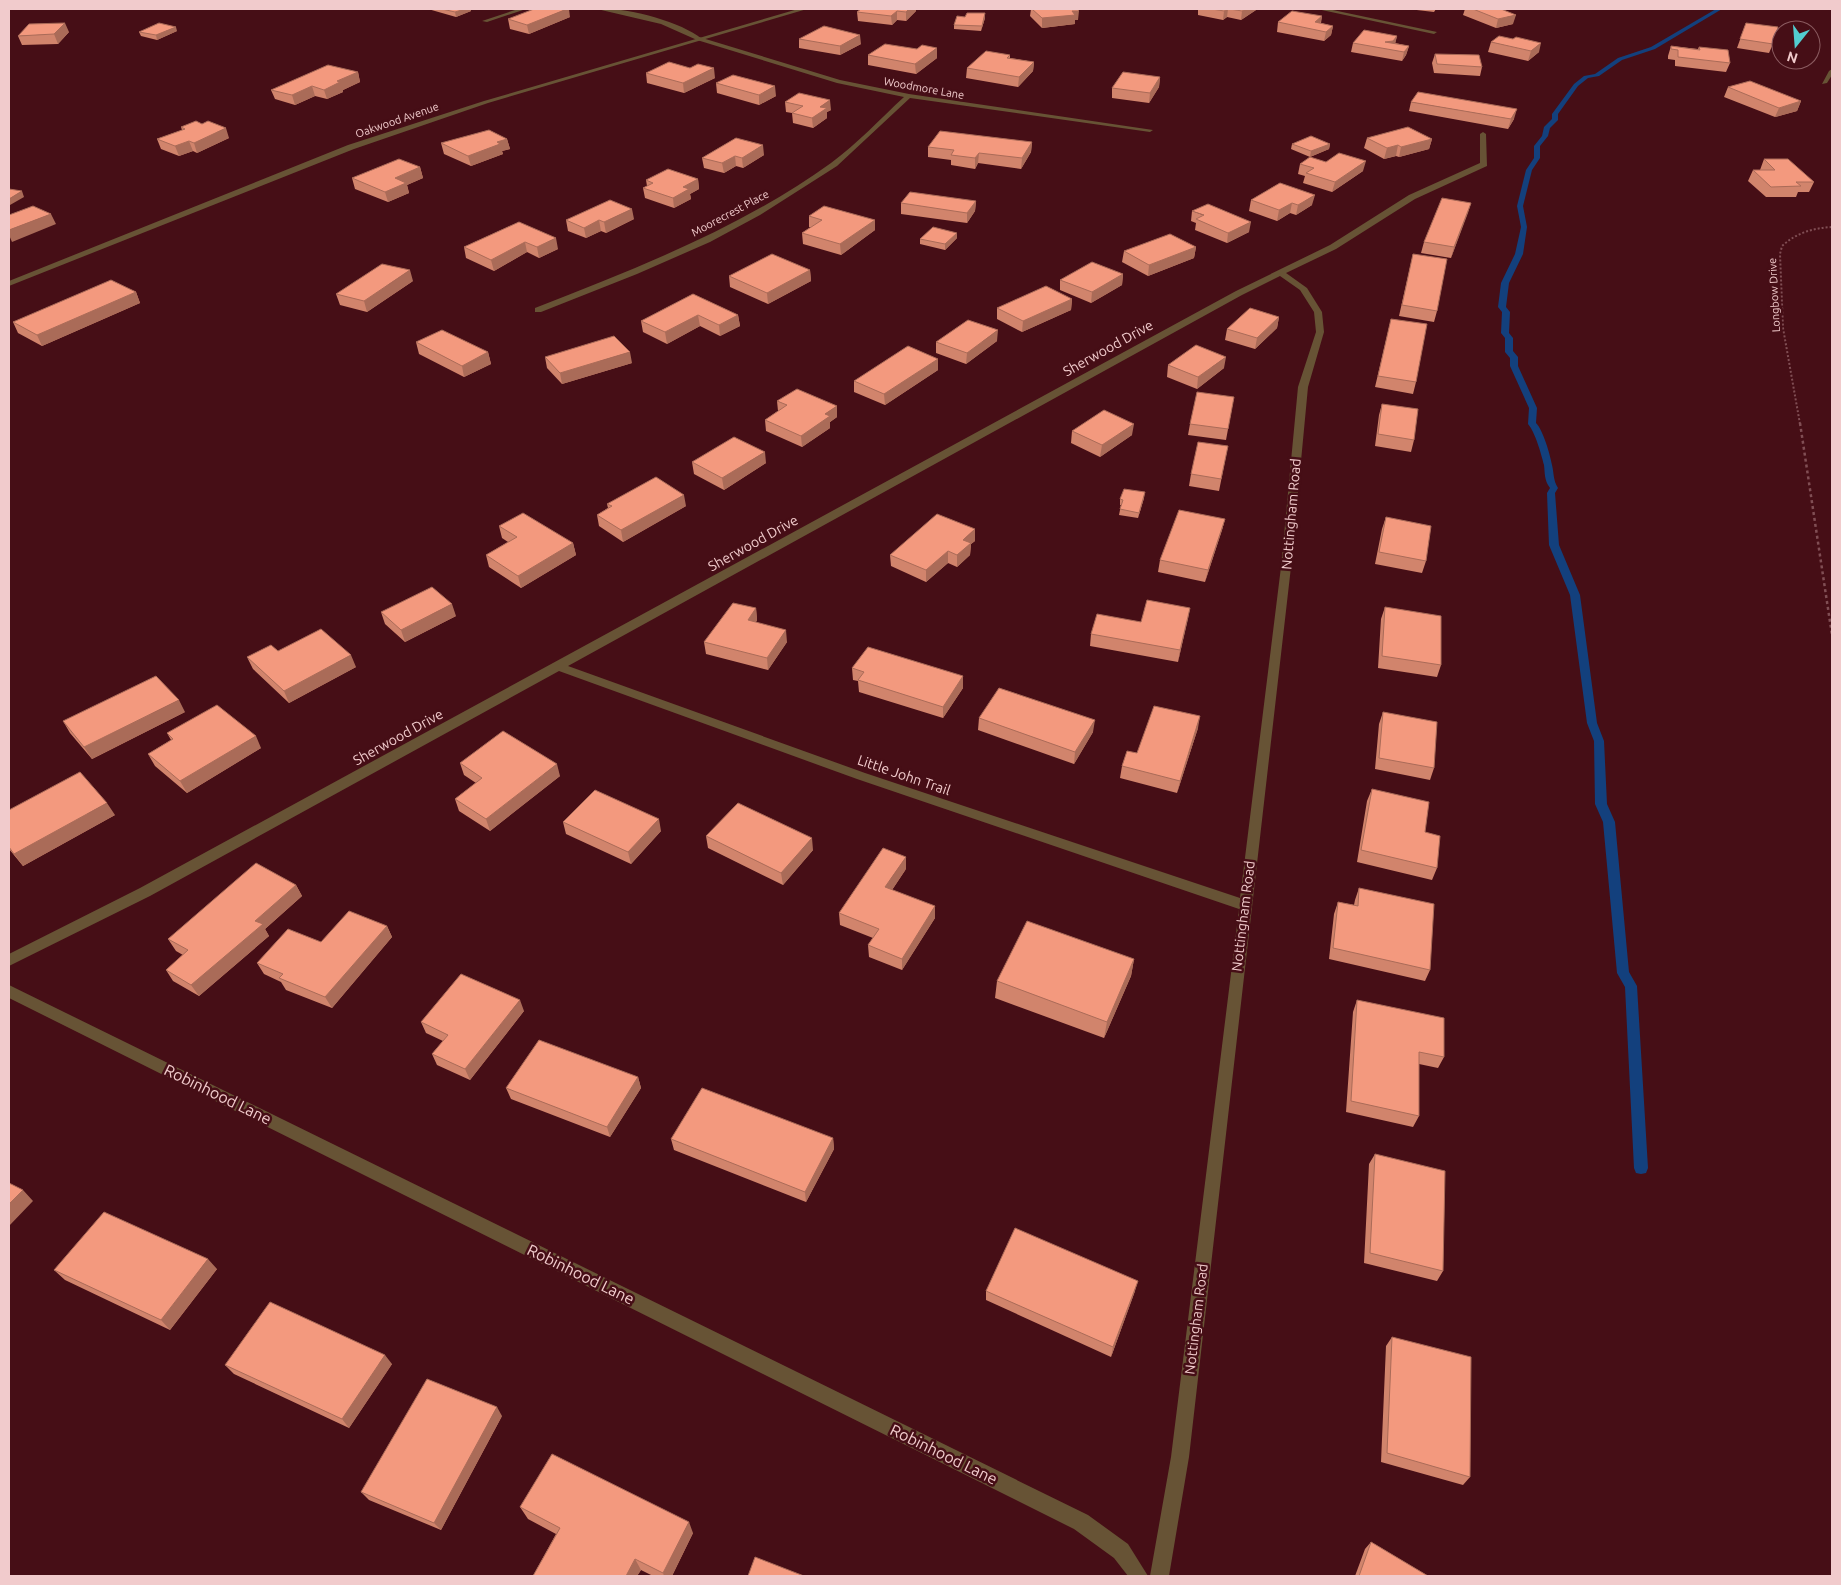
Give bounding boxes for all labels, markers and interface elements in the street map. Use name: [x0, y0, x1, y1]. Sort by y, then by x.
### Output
north arrow: [1771, 20, 1821, 70]
text: N: [1785, 48, 1800, 67]
street label: Woodmore Lane: [883, 75, 965, 101]
street label: Oakwood Avenue: [354, 100, 440, 140]
street label: Moorecrest Place: [689, 188, 771, 238]
street label: Longbow Drive: [1766, 257, 1782, 333]
street label: Sherwood Drive: [1060, 317, 1156, 379]
street label: Nottingham Road: [1278, 458, 1304, 570]
street label: Sherwood Drive: [705, 512, 801, 574]
street label: Sherwood Drive: [350, 706, 446, 768]
street label: Little John Trail: [855, 752, 953, 799]
street label: Nottingham Road: [1228, 860, 1258, 972]
street label: Robinhood Lane: [162, 1060, 274, 1128]
street label: Robinhood Lane: [525, 1240, 637, 1308]
street label: Nottingham Road: [1181, 1263, 1211, 1375]
street label: Robinhood Lane: [888, 1420, 1000, 1488]

